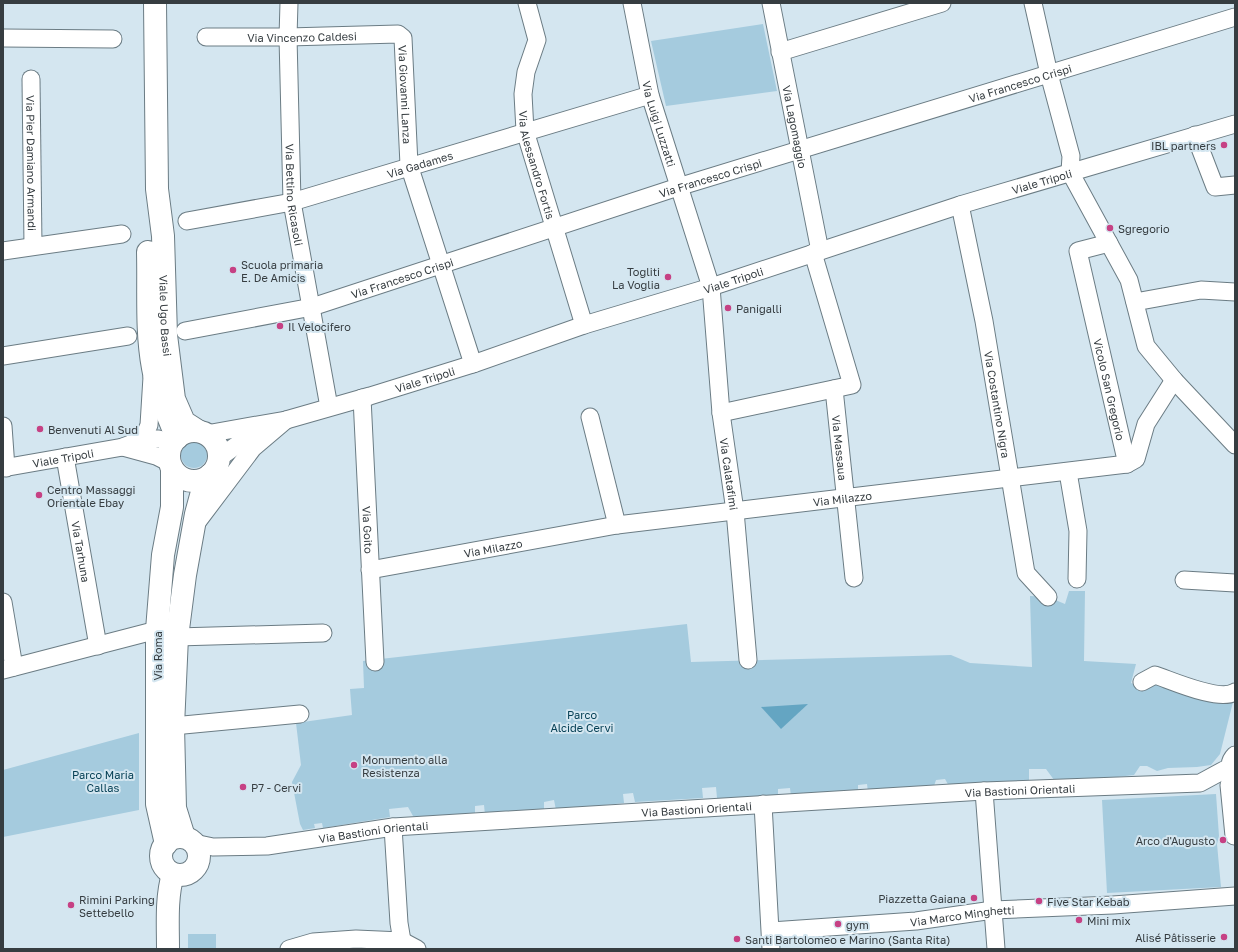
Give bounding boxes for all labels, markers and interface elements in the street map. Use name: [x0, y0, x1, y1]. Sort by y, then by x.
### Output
street label: Via Vincenzo Caldesi: [247, 29, 357, 44]
street label: Via Giovanni Lanza: [397, 45, 414, 144]
street label: Via Francesco Crispi: [967, 61, 1073, 104]
street label: Via Luigi Luzzatti: [641, 80, 679, 168]
street label: Via Lagomaggio: [781, 84, 810, 170]
street label: Via Pier Damiano Armandi: [25, 95, 39, 231]
street label: Via Alessandro Fortis: [517, 110, 558, 221]
place label: IBL partners: [1151, 139, 1216, 152]
marker: IBL partners: [1219, 140, 1229, 150]
street label: Via Bettino Ricasoli: [284, 144, 306, 247]
street label: Via Gadames: [385, 148, 454, 180]
street label: Via Francesco Crispi: [657, 155, 763, 199]
street label: Viale Tripoli: [1010, 166, 1073, 196]
place label: Sgregorio: [1118, 222, 1170, 235]
marker: Sgregorio: [1105, 223, 1115, 233]
street label: Via Francesco Crispi: [349, 255, 455, 300]
place label: Scuola primaria E. De Amicis: [241, 258, 323, 284]
street label: Viale Tripoli: [702, 264, 765, 295]
marker: Scuola primaria E. De Amicis: [228, 265, 238, 275]
place label: Togliti La Voglia: [612, 265, 660, 291]
marker: Togliti La Voglia: [663, 272, 673, 282]
street label: Viale Ugo Bassi: [158, 275, 175, 357]
place label: Panigalli: [736, 302, 782, 315]
marker: Panigalli: [723, 303, 733, 313]
place label: Il Velocifero: [288, 320, 351, 333]
marker: Il Velocifero: [275, 321, 285, 331]
street label: Vicolo San Gregorio: [1092, 337, 1128, 442]
street label: Via Costantino Nigra: [983, 350, 1013, 459]
street label: Viale Tripoli: [393, 364, 456, 394]
street label: Via Massaua: [830, 414, 850, 481]
place label: Benvenuti Al Sud: [48, 423, 138, 436]
marker: Benvenuti Al Sud: [35, 424, 45, 434]
street label: Via Calatafimi: [718, 437, 741, 511]
street label: Viale Tripoli: [31, 446, 95, 469]
place label: Centro Massaggi Orientale Ebay: [47, 483, 136, 509]
street label: Via Milazzo: [812, 488, 873, 508]
marker: Centro Massaggi Orientale Ebay: [34, 490, 44, 500]
street label: Via Goito: [361, 506, 376, 554]
street label: Via Tarhuna: [70, 520, 93, 583]
street label: Via Milazzo: [463, 536, 524, 559]
street label: Via Roma: [151, 631, 164, 681]
park label: Parco Alcide Cervi: [551, 708, 614, 734]
place label: Monumento alla Resistenza: [362, 753, 447, 779]
marker: Monumento alla Resistenza: [349, 760, 359, 770]
park label: Parco Maria Callas: [72, 768, 134, 794]
place label: P7 - Cervi: [251, 781, 301, 794]
street label: Via Bastioni Orientali: [964, 781, 1076, 799]
marker: P7 - Cervi: [238, 782, 248, 792]
street label: Via Bastioni Orientali: [641, 799, 752, 818]
street label: Via Bastioni Orientali: [318, 818, 429, 845]
place label: Arco d'Augusto: [1136, 834, 1215, 847]
marker: Arco d'Augusto: [1218, 835, 1228, 845]
place label: Piazzetta Gaiana: [878, 892, 966, 905]
place label: Rimini Parking Settebello: [79, 893, 155, 919]
marker: Piazzetta Gaiana: [969, 893, 979, 903]
place label: Five Star Kebab: [1047, 895, 1130, 908]
marker: Five Star Kebab: [1034, 896, 1044, 906]
marker: Rimini Parking Settebello: [66, 900, 76, 910]
street label: Via Marco Minghetti: [910, 903, 1015, 928]
place label: Mini mix: [1087, 914, 1131, 927]
marker: Mini mix: [1074, 915, 1084, 925]
place label: gym: [846, 918, 869, 931]
marker: gym: [833, 919, 843, 929]
place label: Alisé Pâtisserie: [1135, 931, 1216, 944]
marker: Alisé Pâtisserie: [1219, 932, 1229, 942]
place label: Santi Bartolomeo e Marino (Santa Rita): [745, 933, 950, 946]
marker: Santi Bartolomeo e Marino (Santa Rita): [732, 934, 742, 944]

